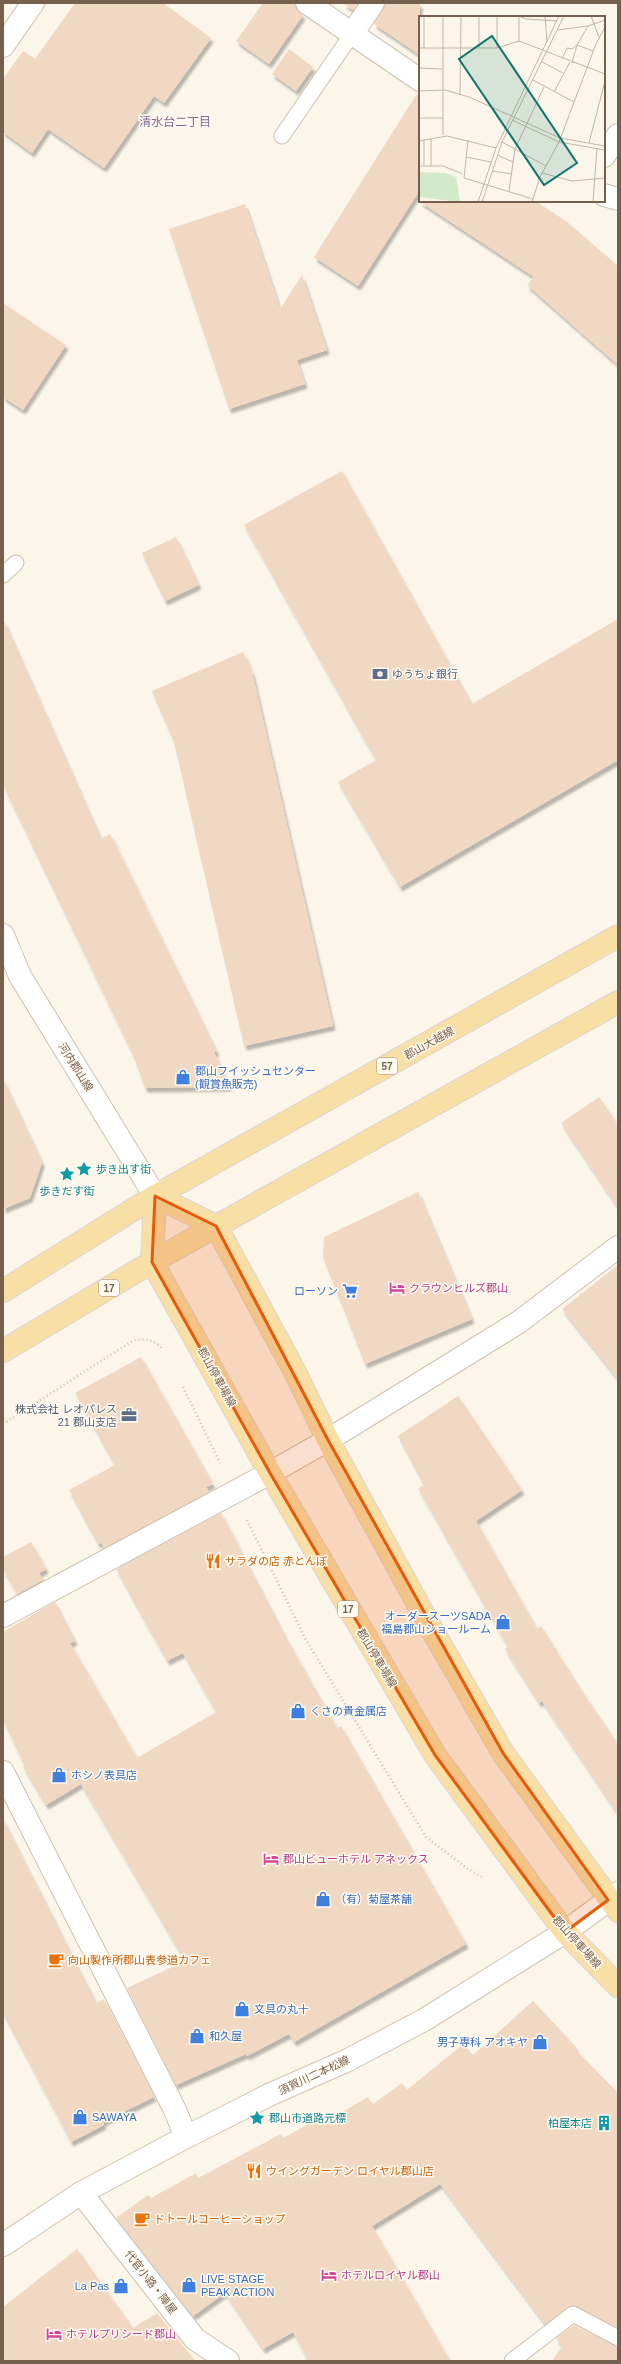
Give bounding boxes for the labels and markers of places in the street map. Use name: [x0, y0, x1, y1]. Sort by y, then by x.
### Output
bank icon: ゆうちょ銀行: [371, 665, 389, 683]
place label: ゆうちょ銀行: [392, 668, 458, 680]
place label: 郡山フイッシュセンター (観賞魚販売): [195, 1065, 316, 1090]
shop icon: 郡山フイッシュセンター (観賞魚販売): [174, 1068, 192, 1086]
place icon: 歩き出す街: [75, 1160, 93, 1178]
place label: 歩き出す街: [96, 1163, 151, 1175]
place icon: 歩きだす街: [58, 1165, 76, 1183]
place label: 歩きだす街: [40, 1185, 95, 1197]
hotel icon: クラウンヒルズ郡山: [388, 1279, 406, 1297]
supermarket icon: ローソン: [341, 1282, 359, 1300]
place label: クラウンヒルズ郡山: [409, 1282, 508, 1294]
place label: ローソン: [294, 1285, 338, 1297]
place label: 株式会社 レオパレス 21 郡山支店: [15, 1403, 117, 1428]
office icon: 株式会社 レオパレス 21 郡山支店: [120, 1406, 138, 1424]
restaurant icon: サラダの店 赤とんぼ: [204, 1552, 222, 1570]
place label: サラダの店 赤とんぼ: [225, 1555, 327, 1567]
place label: オーダースーツSADA 福島郡山ショールーム: [381, 1610, 492, 1635]
shop icon: オーダースーツSADA 福島郡山ショールーム: [494, 1613, 512, 1631]
shop icon: くさの貴金属店: [289, 1702, 307, 1720]
place label: くさの貴金属店: [310, 1705, 387, 1717]
shop icon: ホシノ表具店: [50, 1766, 68, 1784]
place label: ホシノ表具店: [71, 1769, 137, 1781]
hotel icon: 郡山ビューホテル アネックス: [262, 1850, 280, 1868]
place label: 郡山ビューホテル アネックス: [283, 1853, 429, 1865]
shop icon: （有）菊屋茶舗: [314, 1890, 332, 1908]
place label: （有）菊屋茶舗: [335, 1893, 412, 1905]
cafe icon: 向山製作所郡山表参道カフェ: [47, 1951, 65, 1969]
place label: 向山製作所郡山表参道カフェ: [68, 1954, 211, 1966]
shop icon: 文具の丸十: [233, 2000, 251, 2018]
place label: 文具の丸十: [254, 2003, 309, 2015]
shop icon: 和久屋: [188, 2027, 206, 2045]
place label: 和久屋: [209, 2030, 242, 2042]
shop icon: 男子専科 アオキヤ: [531, 2033, 549, 2051]
place label: 男子専科 アオキヤ: [437, 2036, 528, 2048]
shop icon: SAWAYA: [71, 2108, 89, 2126]
place icon: 郡山市道路元標: [248, 2109, 266, 2127]
place label: SAWAYA: [92, 2111, 137, 2123]
place label: 郡山市道路元標: [269, 2112, 346, 2124]
building icon: 柏屋本店: [595, 2114, 613, 2132]
place label: 柏屋本店: [548, 2117, 592, 2129]
restaurant icon: ウイングガーデン ロイヤル郡山店: [245, 2162, 263, 2180]
place label: ウイングガーデン ロイヤル郡山店: [266, 2165, 434, 2177]
cafe icon: ドトールコーヒーショップ: [133, 2210, 151, 2228]
place label: ドトールコーヒーショップ: [154, 2213, 286, 2225]
hotel icon: ホテルロイヤル郡山: [320, 2266, 338, 2284]
place label: ホテルロイヤル郡山: [341, 2269, 440, 2281]
place label: LIVE STAGE PEAK ACTION: [201, 2273, 274, 2298]
shop icon: LIVE STAGE PEAK ACTION: [180, 2276, 198, 2294]
shop icon: La Pas: [112, 2277, 130, 2295]
place label: La Pas: [75, 2280, 109, 2292]
hotel icon: ホテルプリシード郡山: [45, 2325, 63, 2343]
place label: ホテルプリシード郡山: [66, 2328, 176, 2340]

